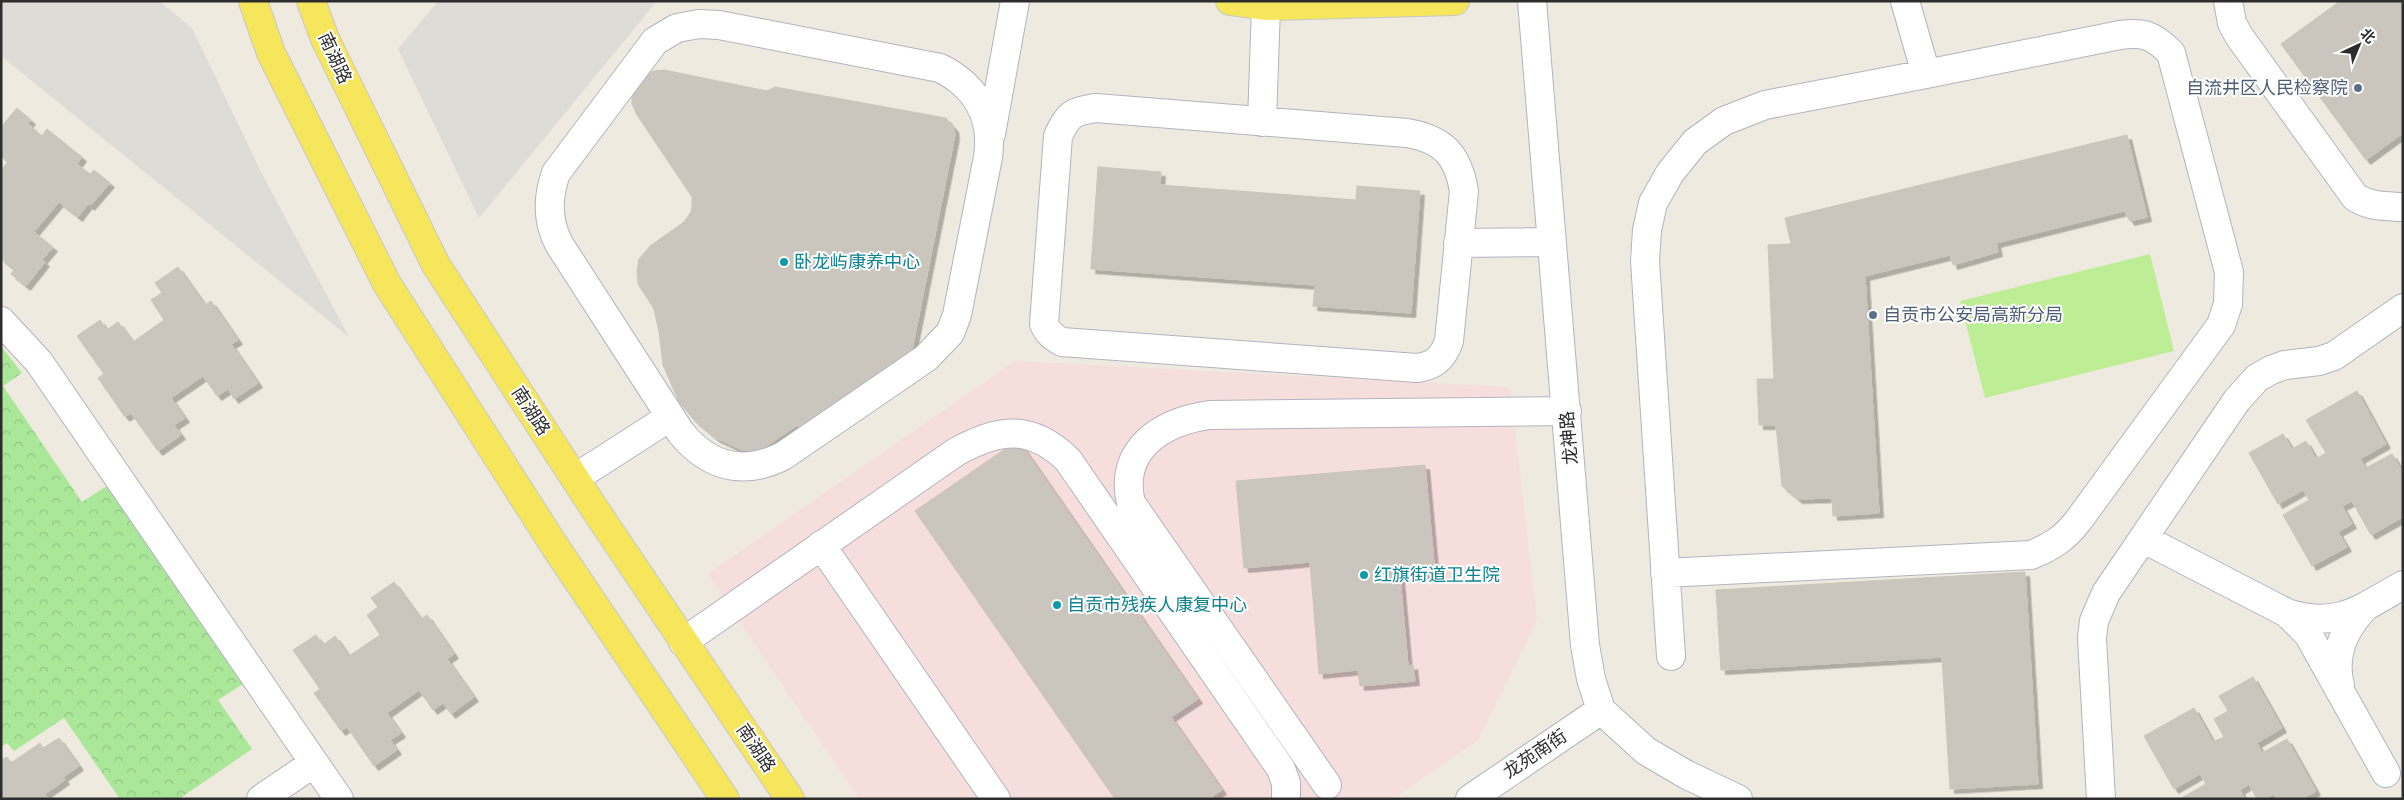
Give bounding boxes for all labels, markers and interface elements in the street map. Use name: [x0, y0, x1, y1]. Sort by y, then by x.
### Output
north arrow: [2334, 20, 2384, 70]
text: 北: [2355, 24, 2379, 48]
street label: 南湖路: [312, 28, 357, 88]
place label: 自流井区人民检察院: [2186, 76, 2348, 101]
marker: 自流井区人民检察院: [2352, 82, 2364, 94]
place label: 卧龙屿康养中心: [794, 250, 920, 275]
marker: 卧龙屿康养中心: [778, 256, 790, 268]
place label: 自贡市公安局高新分局: [1883, 303, 2063, 328]
marker: 自贡市公安局高新分局: [1867, 309, 1879, 321]
street label: 南湖路: [505, 382, 556, 441]
street label: 龙神路: [1555, 410, 1584, 466]
place label: 红旗街道卫生院: [1374, 563, 1500, 588]
marker: 红旗街道卫生院: [1358, 569, 1370, 581]
place label: 自贡市残疾人康复中心: [1067, 593, 1247, 618]
marker: 自贡市残疾人康复中心: [1051, 599, 1063, 611]
street label: 南湖路: [730, 719, 781, 778]
street label: 龙苑南街: [1498, 724, 1572, 785]

